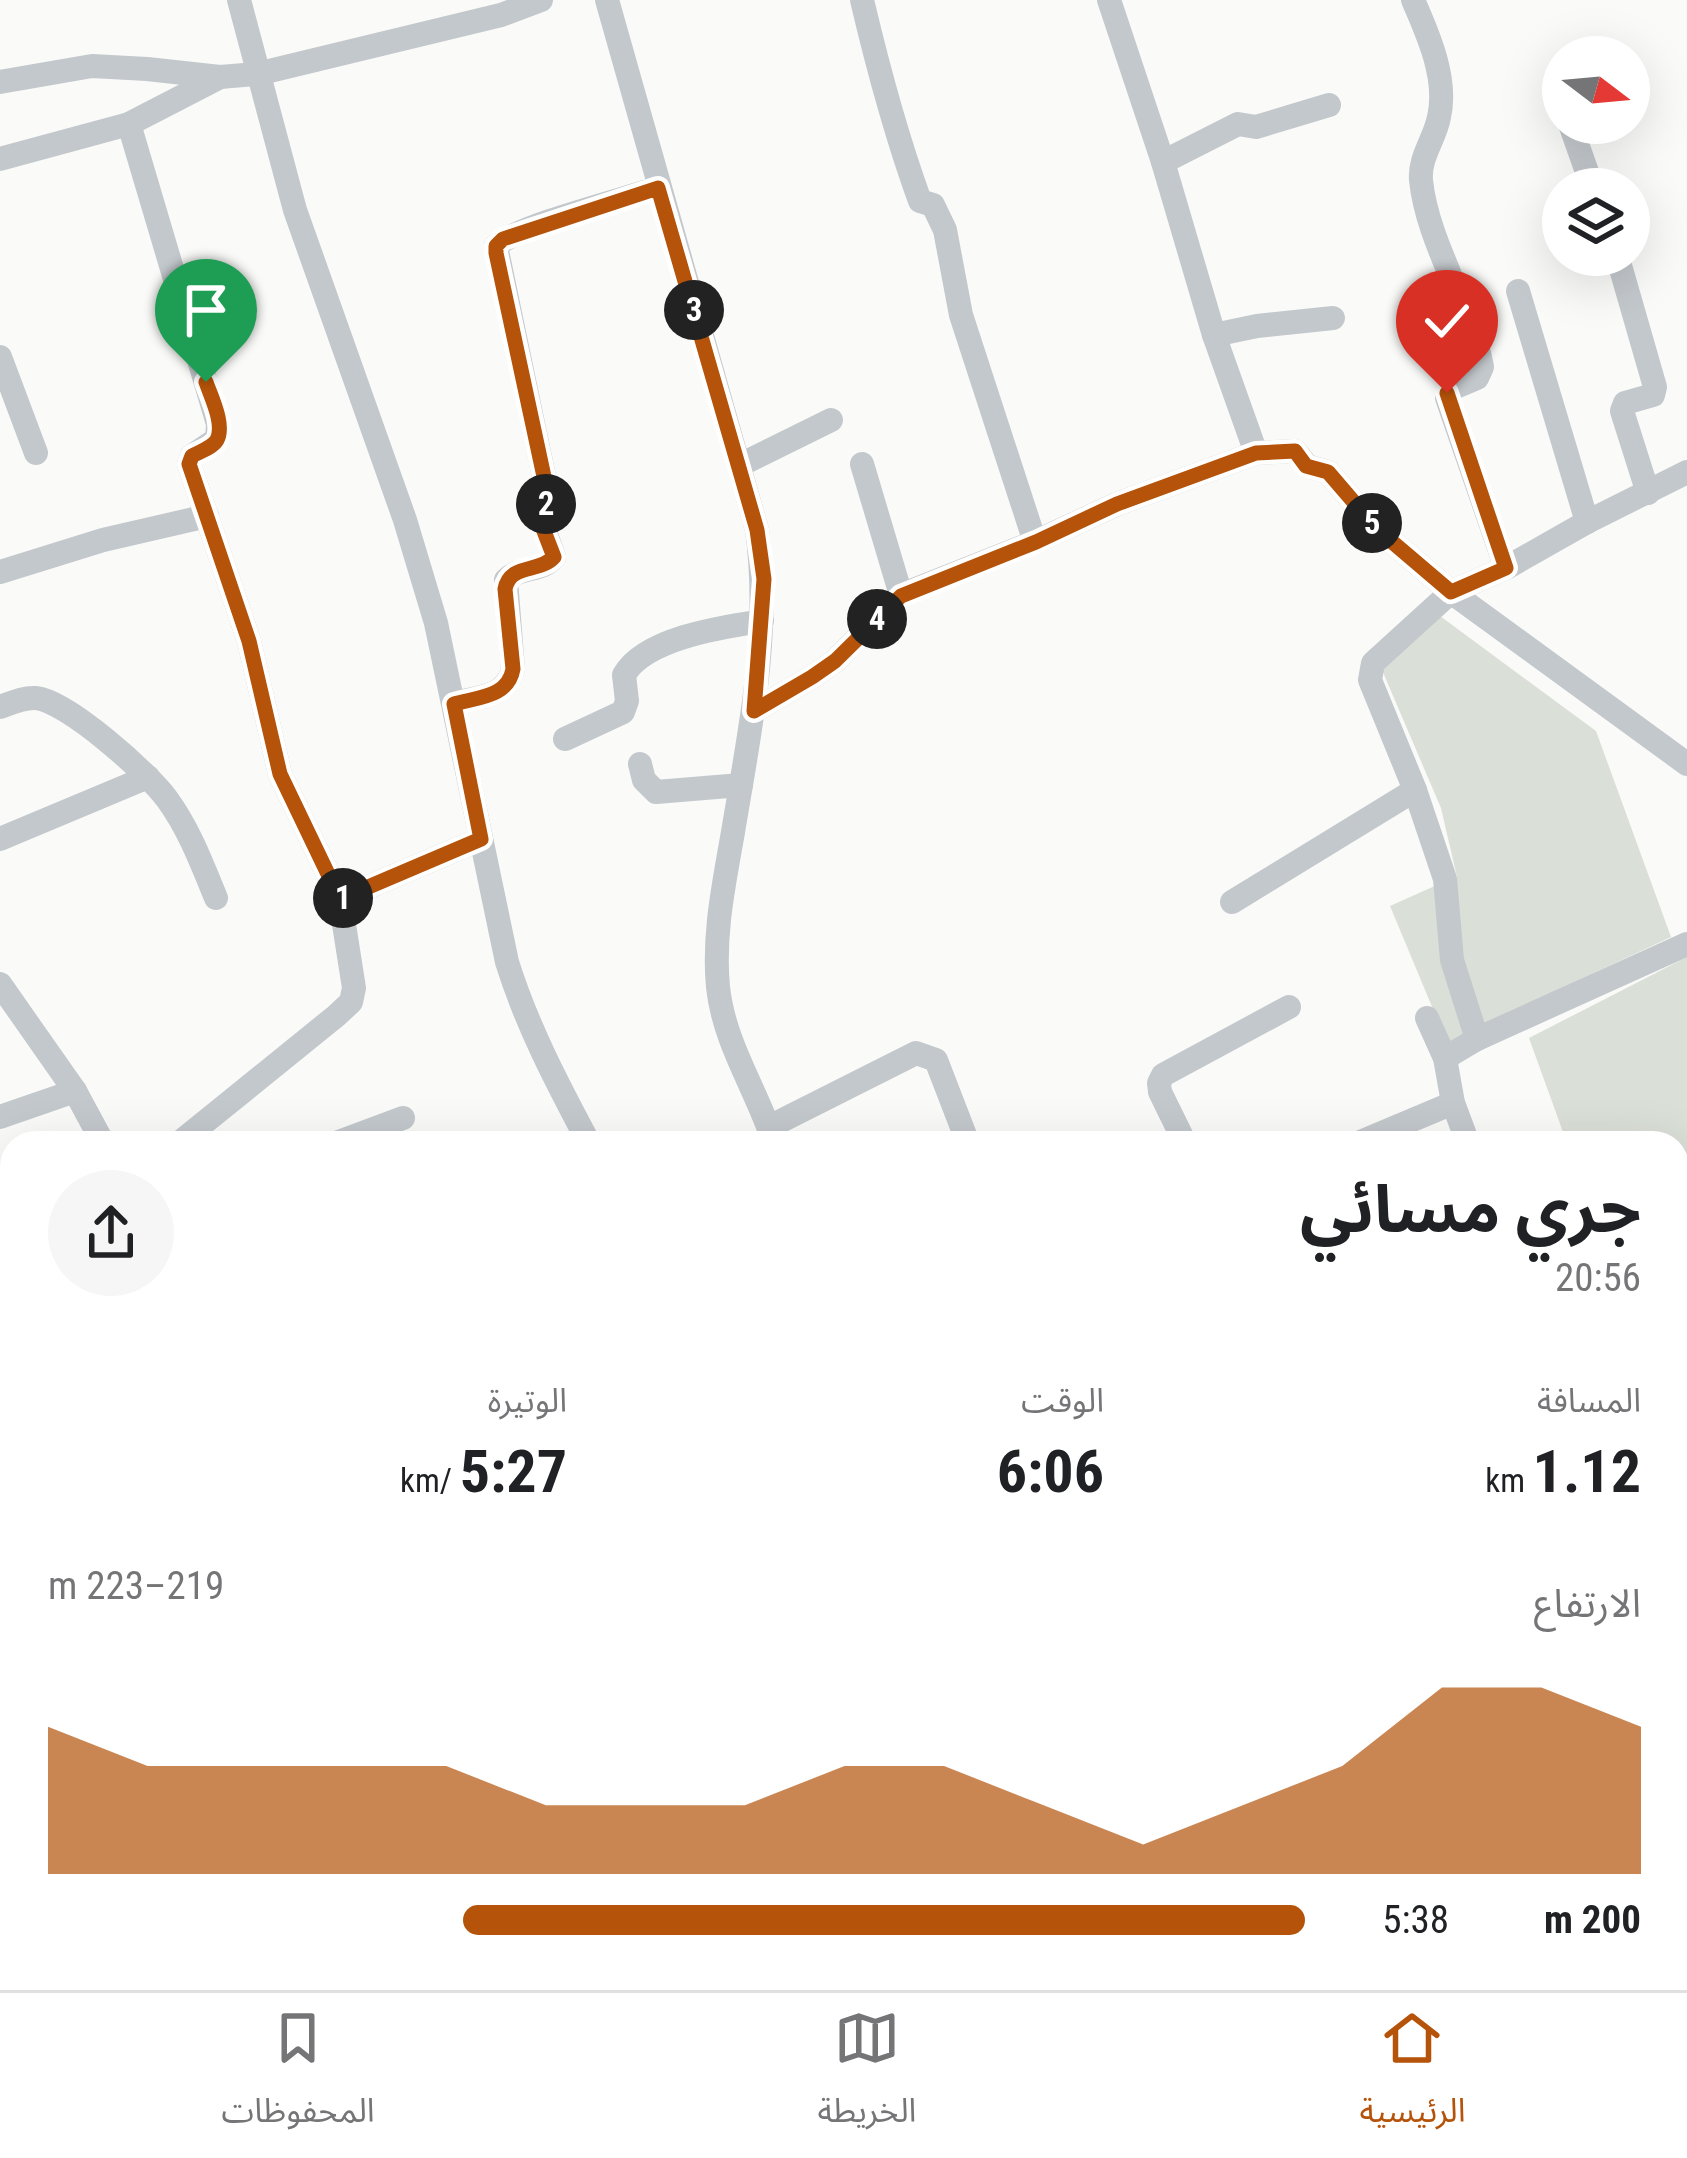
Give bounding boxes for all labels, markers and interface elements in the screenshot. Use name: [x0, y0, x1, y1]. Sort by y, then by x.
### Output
north arrow: [1542, 36, 1650, 144]
map controls: [1542, 36, 1650, 276]
button: layers: [1542, 168, 1650, 276]
pin: [155, 259, 257, 382]
pin: [1396, 270, 1498, 393]
icon: arrive: [173, 277, 239, 343]
pin: 3: [664, 280, 724, 340]
icon: check: [1414, 288, 1480, 354]
text: 3: [686, 290, 702, 329]
pin: 2: [516, 474, 576, 534]
text: 2: [538, 484, 554, 523]
pin: 5: [1342, 493, 1402, 553]
text: 5: [1364, 503, 1380, 542]
pin: 4: [847, 589, 907, 649]
text: 4: [869, 599, 885, 638]
pin: 1: [313, 868, 373, 928]
text: 1: [335, 878, 351, 917]
button: share: [48, 1170, 174, 1296]
text: جري مسائي: [1300, 1171, 1641, 1248]
text: 20:56: [1555, 1255, 1641, 1301]
text: الوتيرة: [488, 1381, 567, 1420]
text: الوقت: [1021, 1381, 1104, 1420]
text: المسافة: [1537, 1381, 1641, 1420]
text: 5:27: [460, 1436, 567, 1507]
text: 6:06: [997, 1436, 1104, 1507]
text: 1.12: [1533, 1436, 1641, 1507]
text: /km: [400, 1461, 460, 1500]
text: km: [1485, 1461, 1533, 1500]
text: 219–223 m: [48, 1563, 224, 1609]
text: الارتفاع: [1534, 1581, 1641, 1627]
text: 5:38: [1382, 1897, 1449, 1943]
text: 200 m: [1544, 1897, 1641, 1943]
tab: المحفوظات: [221, 2005, 375, 2146]
tab: الخريطة: [818, 2005, 916, 2146]
tab: الرئيسية: [1359, 2005, 1466, 2146]

